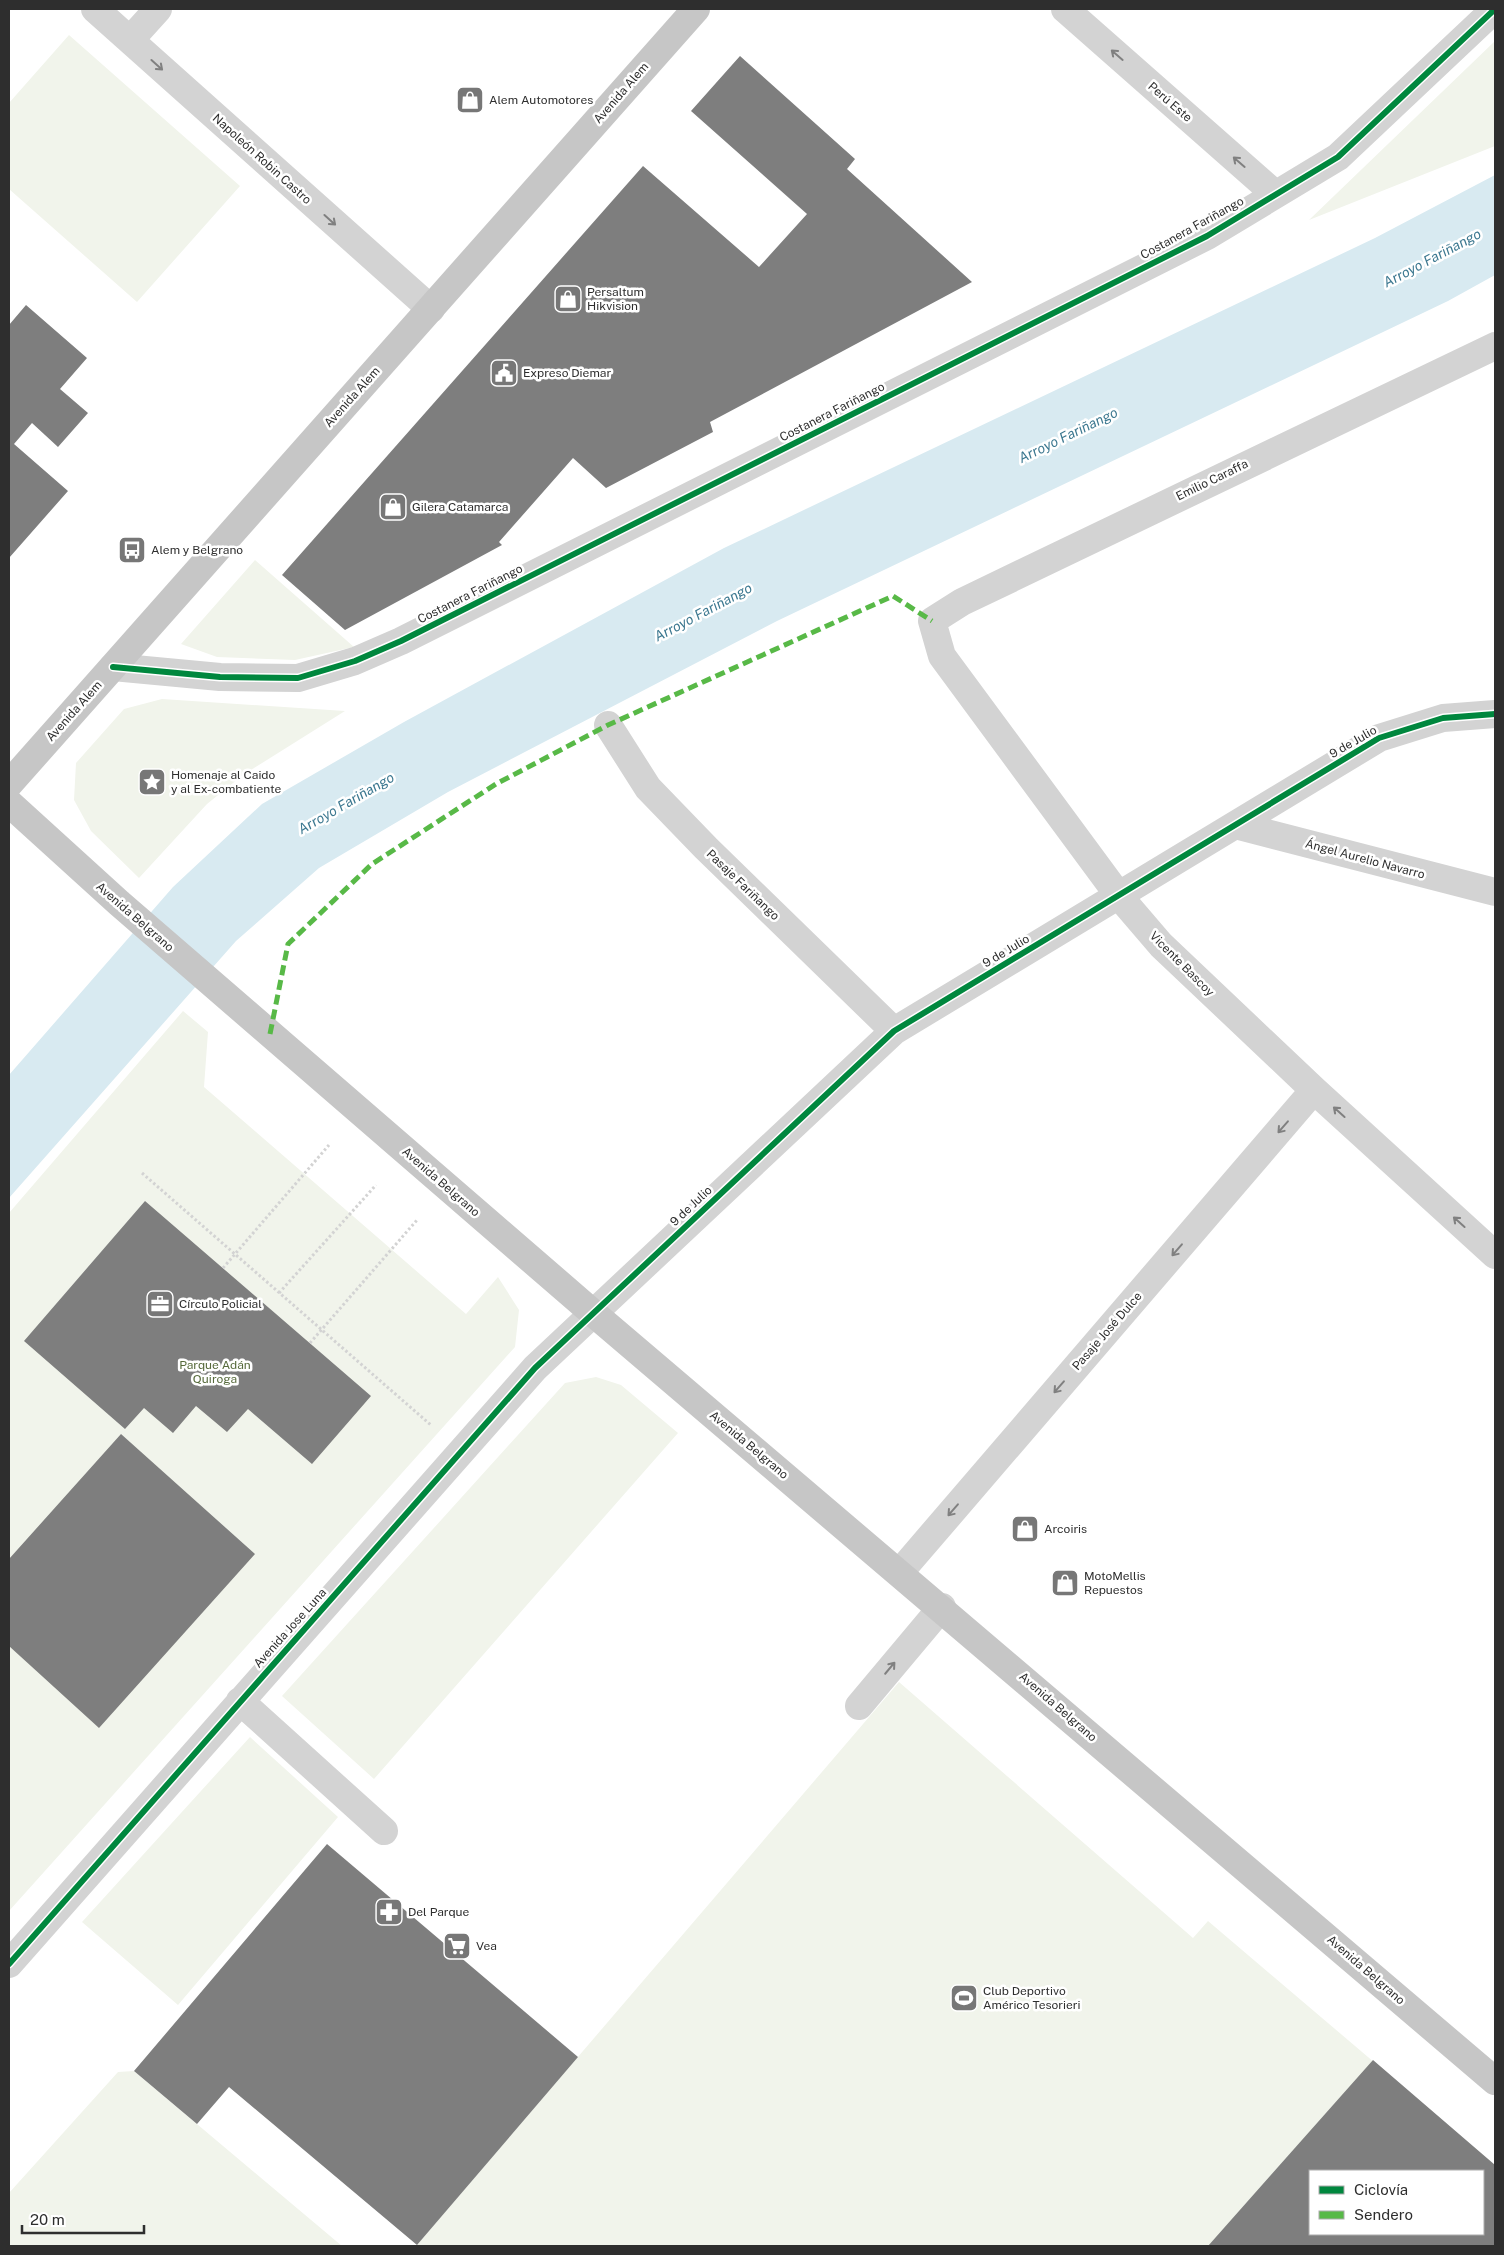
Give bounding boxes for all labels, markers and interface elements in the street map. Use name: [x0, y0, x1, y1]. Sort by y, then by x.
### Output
one-way arrow: [1110, 49, 1123, 61]
one-way arrow: [151, 59, 164, 70]
street label: Avenida Alem: [591, 60, 651, 126]
street label: Perú Este: [1145, 79, 1195, 125]
shop icon: Alem Automotores: [455, 85, 485, 115]
place label: Alem Automotores: [489, 93, 593, 107]
street label: Napoleón Robin Castro: [210, 111, 314, 207]
one-way arrow: [1232, 156, 1245, 168]
street label: Costanera Fariñango: [1138, 194, 1246, 262]
one-way arrow: [323, 214, 336, 226]
water label: Arroyo Fariñango: [1380, 225, 1484, 290]
shop icon: Persaltum Hikvision: [553, 284, 583, 314]
place label: Persaltum Hikvision: [587, 285, 644, 313]
public building icon: Expreso Diemar: [489, 358, 519, 388]
street label: Avenida Alem: [321, 364, 383, 430]
place label: Expreso Diemar: [523, 366, 611, 380]
street label: Costanera Fariñango: [777, 379, 887, 445]
water label: Arroyo Fariñango: [1016, 404, 1121, 466]
street label: Emilio Caraffa: [1174, 456, 1250, 504]
shop icon: Gilera Catamarca: [378, 492, 408, 522]
place label: Gilera Catamarca: [412, 500, 509, 514]
bus stop icon: Alem y Belgrano: [117, 535, 147, 565]
place label: Alem y Belgrano: [151, 543, 243, 557]
street label: Costanera Fariñango: [415, 561, 525, 627]
water label: Arroyo Fariñango: [651, 579, 755, 644]
street label: Avenida Alem: [43, 678, 105, 744]
street label: 9 de Julio: [1327, 723, 1379, 761]
place icon: Homenaje al Caido y al Ex-combatiente: [137, 767, 167, 797]
place label: Homenaje al Caido y al Ex-combatiente: [171, 768, 281, 796]
water label: Arroyo Fariñango: [295, 769, 397, 837]
street label: Ángel Aurelio Navarro: [1304, 836, 1426, 882]
street label: Pasaje Fariñango: [704, 847, 782, 923]
street label: Avenida Belgrano: [93, 880, 177, 955]
street label: Vicente Bascoy: [1147, 929, 1218, 1000]
street label: 9 de Julio: [980, 931, 1032, 970]
one-way arrow: [1333, 1107, 1346, 1119]
one-way arrow: [1277, 1120, 1288, 1133]
street label: Avenida Belgrano: [399, 1145, 483, 1220]
street label: 9 de Julio: [667, 1183, 715, 1229]
one-way arrow: [1453, 1216, 1466, 1228]
one-way arrow: [1171, 1244, 1182, 1257]
office icon: Círculo Policial: [145, 1289, 175, 1319]
street label: Pasaje José Dulce: [1069, 1289, 1145, 1373]
place label: Círculo Policial: [179, 1297, 262, 1311]
park label: Parque Adán Quiroga: [179, 1358, 251, 1386]
one-way arrow: [1053, 1380, 1065, 1393]
street label: Avenida Belgrano: [707, 1408, 791, 1482]
one-way arrow: [947, 1503, 959, 1516]
shop icon: Arcoiris: [1010, 1514, 1040, 1544]
place label: Arcoiris: [1044, 1522, 1087, 1536]
shop icon: MotoMellis Repuestos: [1050, 1568, 1080, 1598]
place label: MotoMellis Repuestos: [1084, 1569, 1146, 1597]
street label: Avenida Jose Luna: [251, 1585, 329, 1671]
one-way arrow: [885, 1662, 896, 1675]
street label: Avenida Belgrano: [1016, 1670, 1100, 1745]
pharmacy icon: Del Parque: [374, 1897, 404, 1927]
place label: Del Parque: [408, 1905, 470, 1919]
supermarket icon: Vea: [442, 1931, 472, 1961]
street label: Avenida Belgrano: [1324, 1933, 1408, 2008]
place label: Vea: [476, 1939, 497, 1953]
sports icon: Club Deportivo Américo Tesorieri: [949, 1983, 979, 2013]
place label: Club Deportivo Américo Tesorieri: [983, 1984, 1081, 2012]
legend: [1309, 2170, 1484, 2235]
text: Ciclovía: [1354, 2181, 1408, 2198]
scale bar: [22, 2202, 145, 2234]
text: Sendero: [1354, 2206, 1413, 2223]
text: 20 m: [30, 2211, 65, 2228]

